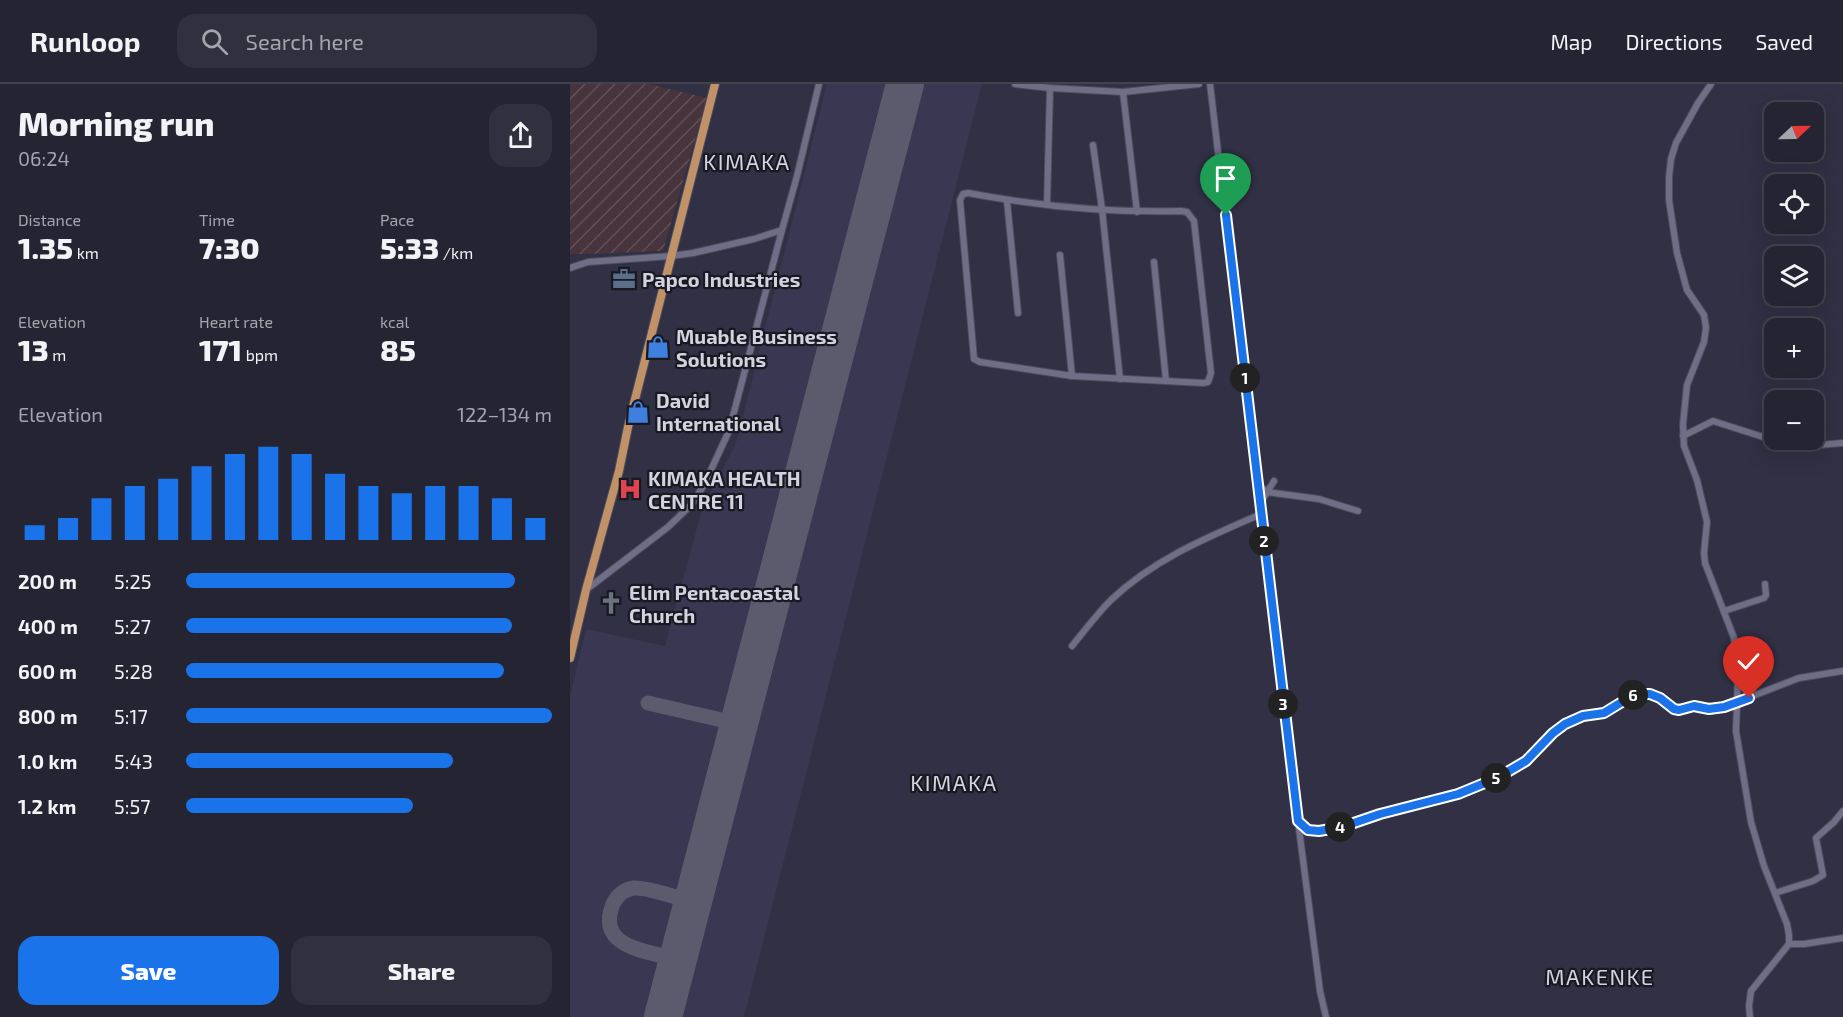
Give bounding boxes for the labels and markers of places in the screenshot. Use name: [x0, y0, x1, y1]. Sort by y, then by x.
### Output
pin: [1200, 153, 1251, 215]
office icon: Papco Industries: [611, 266, 637, 292]
place label: Papco Industries: [642, 267, 800, 291]
place label: Muable Business Solutions: [676, 324, 837, 371]
shop icon: Muable Business Solutions: [645, 334, 671, 360]
pin: 1: [1230, 363, 1260, 393]
place label: David International: [656, 388, 781, 435]
shop icon: David International: [625, 399, 651, 425]
place label: KIMAKA HEALTH CENTRE 11: [648, 466, 801, 513]
hospital icon: KIMAKA HEALTH CENTRE 11: [617, 476, 643, 502]
pin: 2: [1249, 526, 1279, 556]
place label: Elim Pentacoastal Church: [629, 580, 800, 627]
church icon: Elim Pentacoastal Church: [598, 590, 624, 616]
pin: [1723, 636, 1774, 698]
pin: 6: [1618, 680, 1648, 710]
pin: 3: [1268, 689, 1298, 719]
pin: 5: [1481, 763, 1511, 793]
pin: 4: [1325, 812, 1355, 842]

